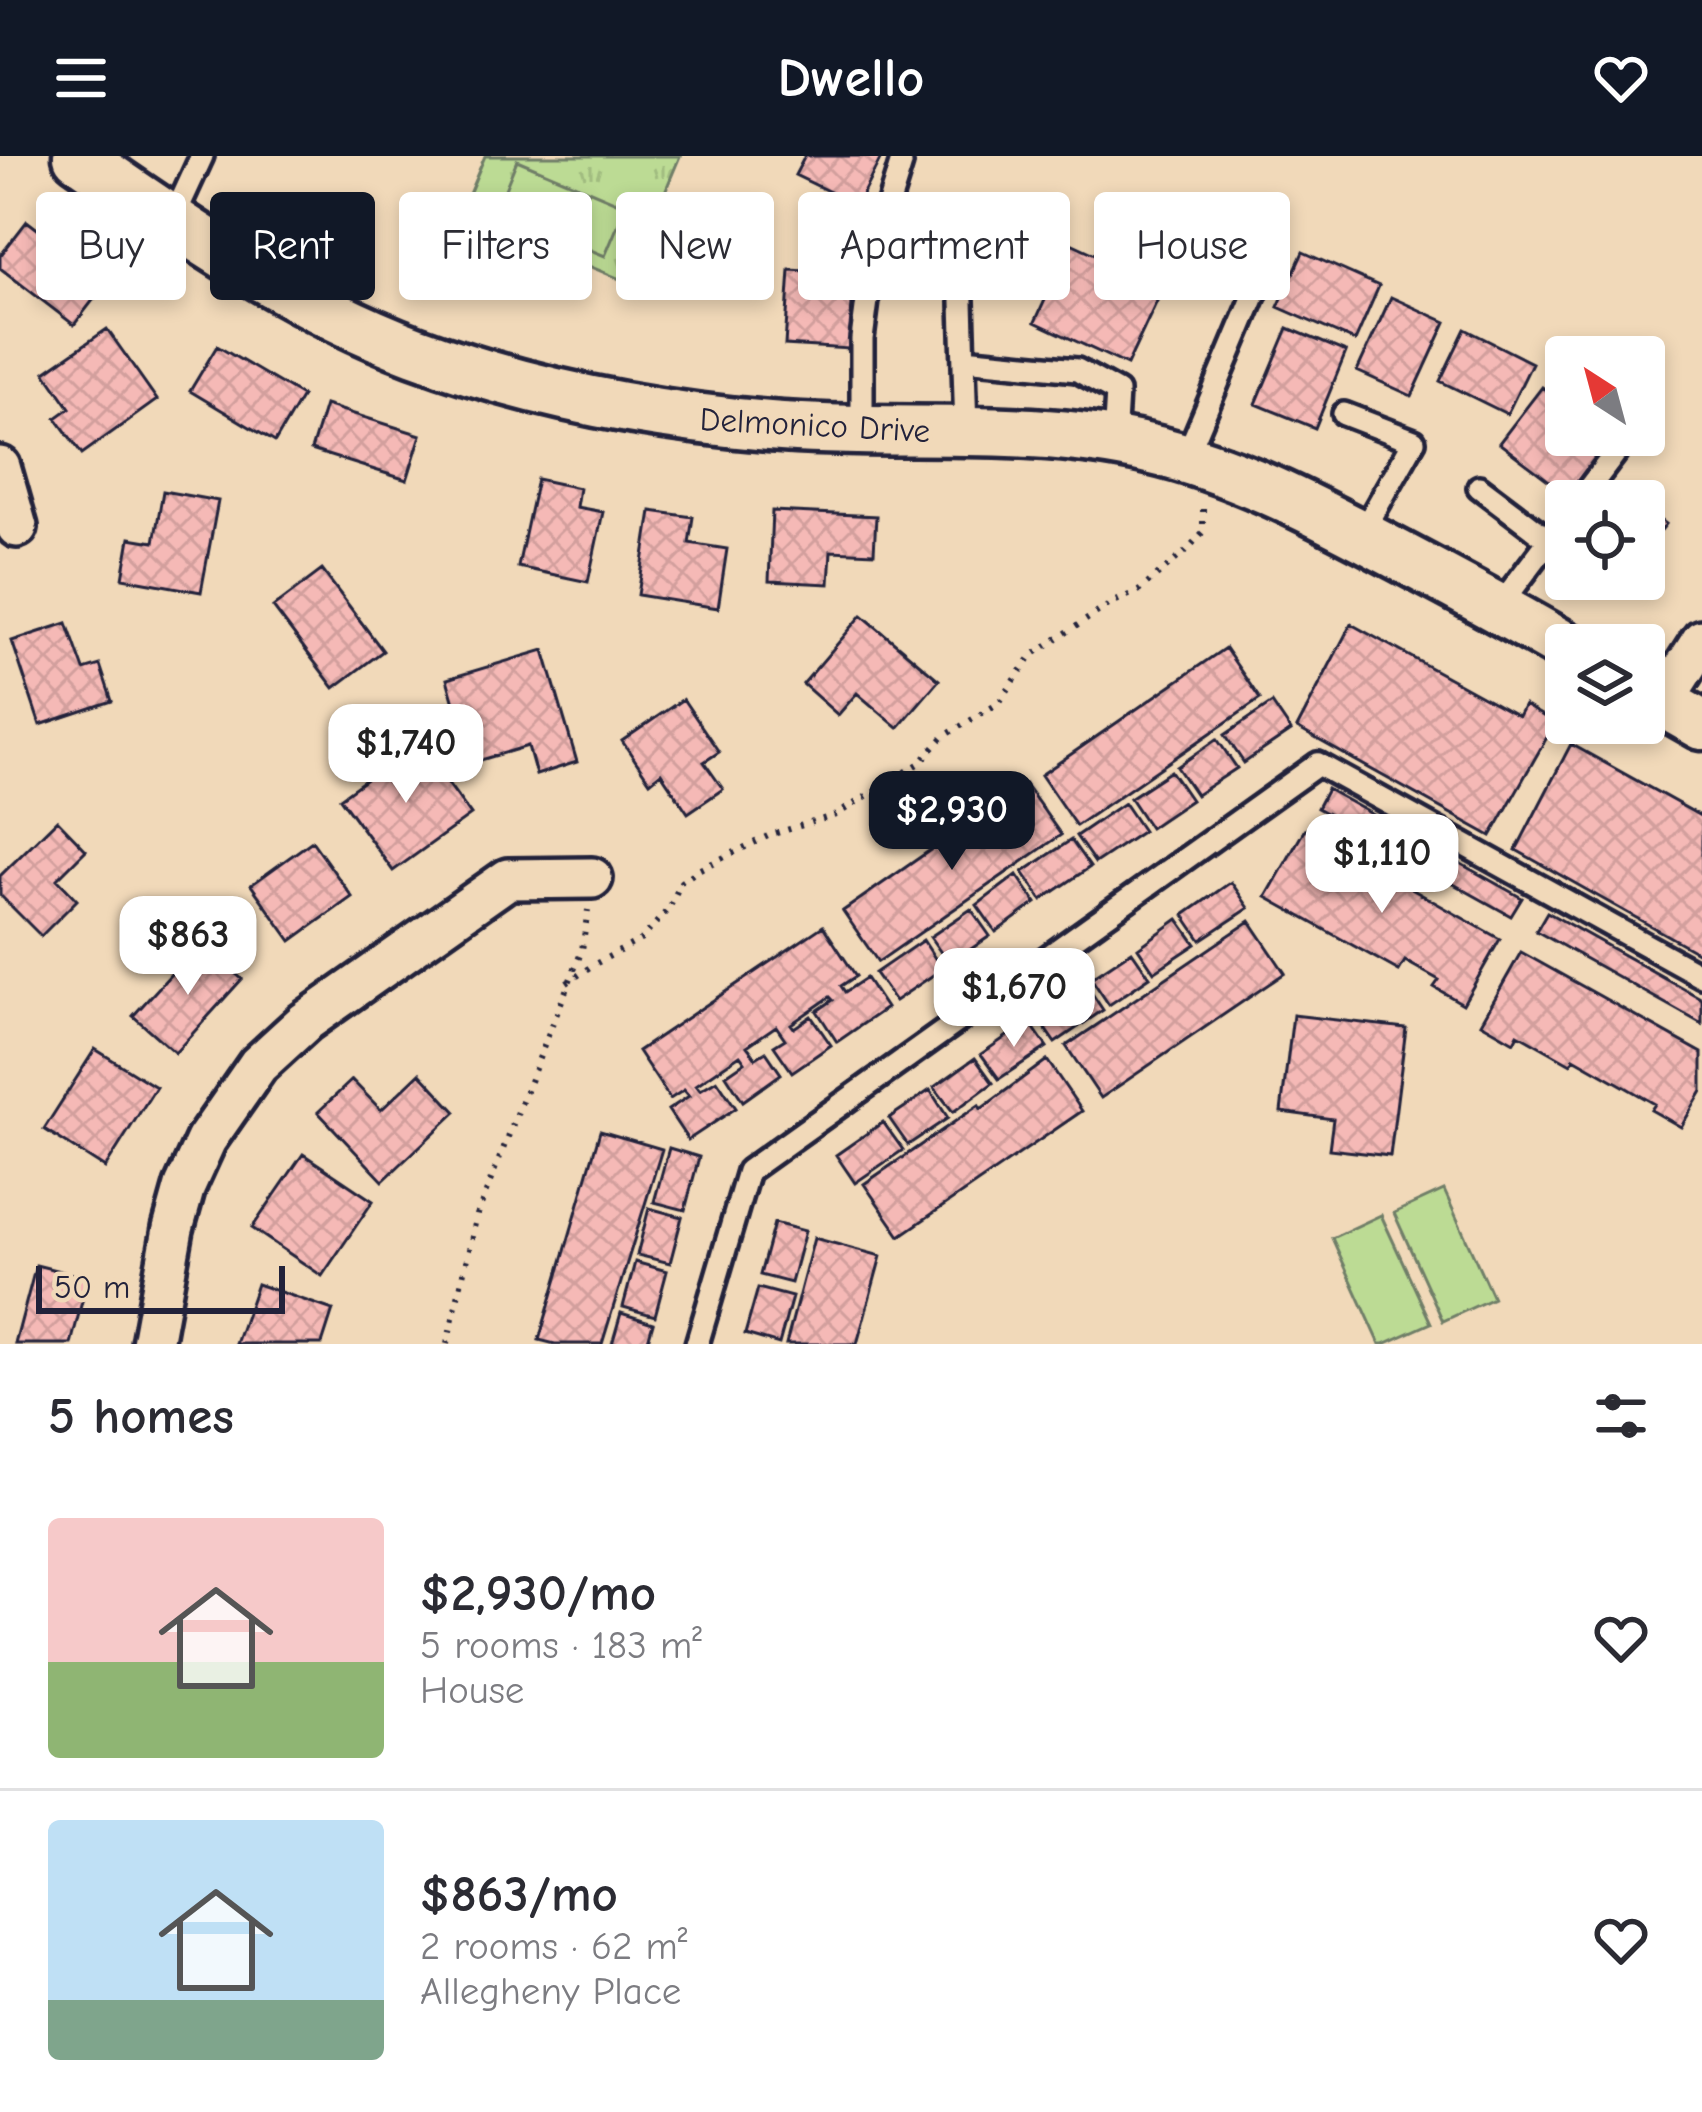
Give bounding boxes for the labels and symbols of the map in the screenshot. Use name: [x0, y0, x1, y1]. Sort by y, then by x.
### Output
north arrow: [1545, 336, 1665, 456]
street label: Delmonico Drive: [699, 400, 931, 450]
pin: $1,740: [308, 704, 504, 806]
pin: $2,930: [854, 771, 1050, 873]
pin: $1,110: [1284, 814, 1480, 916]
pin: $863: [117, 896, 259, 998]
pin: $1,670: [916, 948, 1112, 1050]
scale bar: [36, 1260, 285, 1313]

